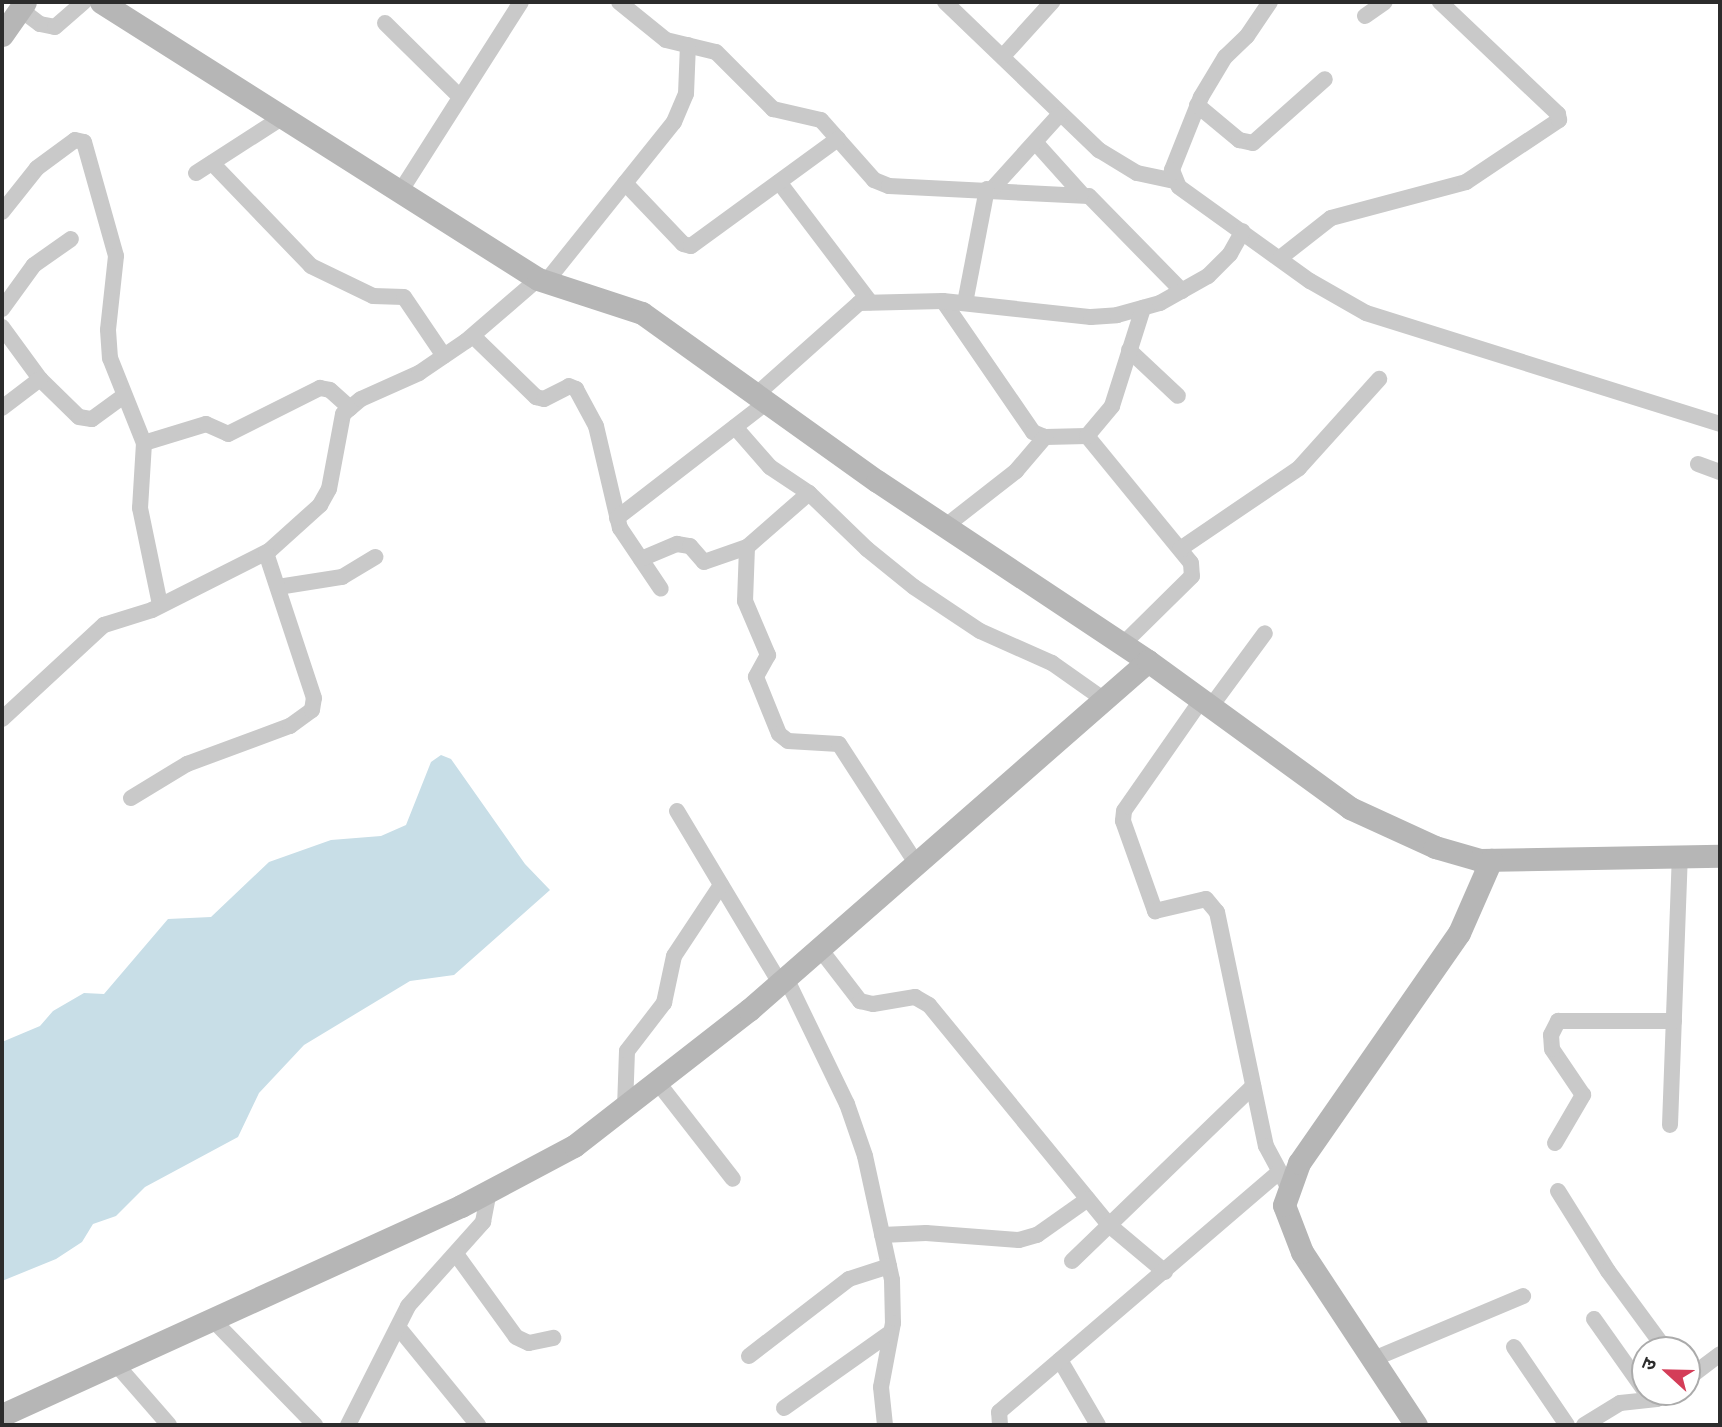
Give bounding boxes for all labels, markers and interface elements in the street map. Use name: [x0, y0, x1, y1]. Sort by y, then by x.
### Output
north arrow: [1631, 1336, 1701, 1406]
text: उ: [1634, 1354, 1663, 1374]

